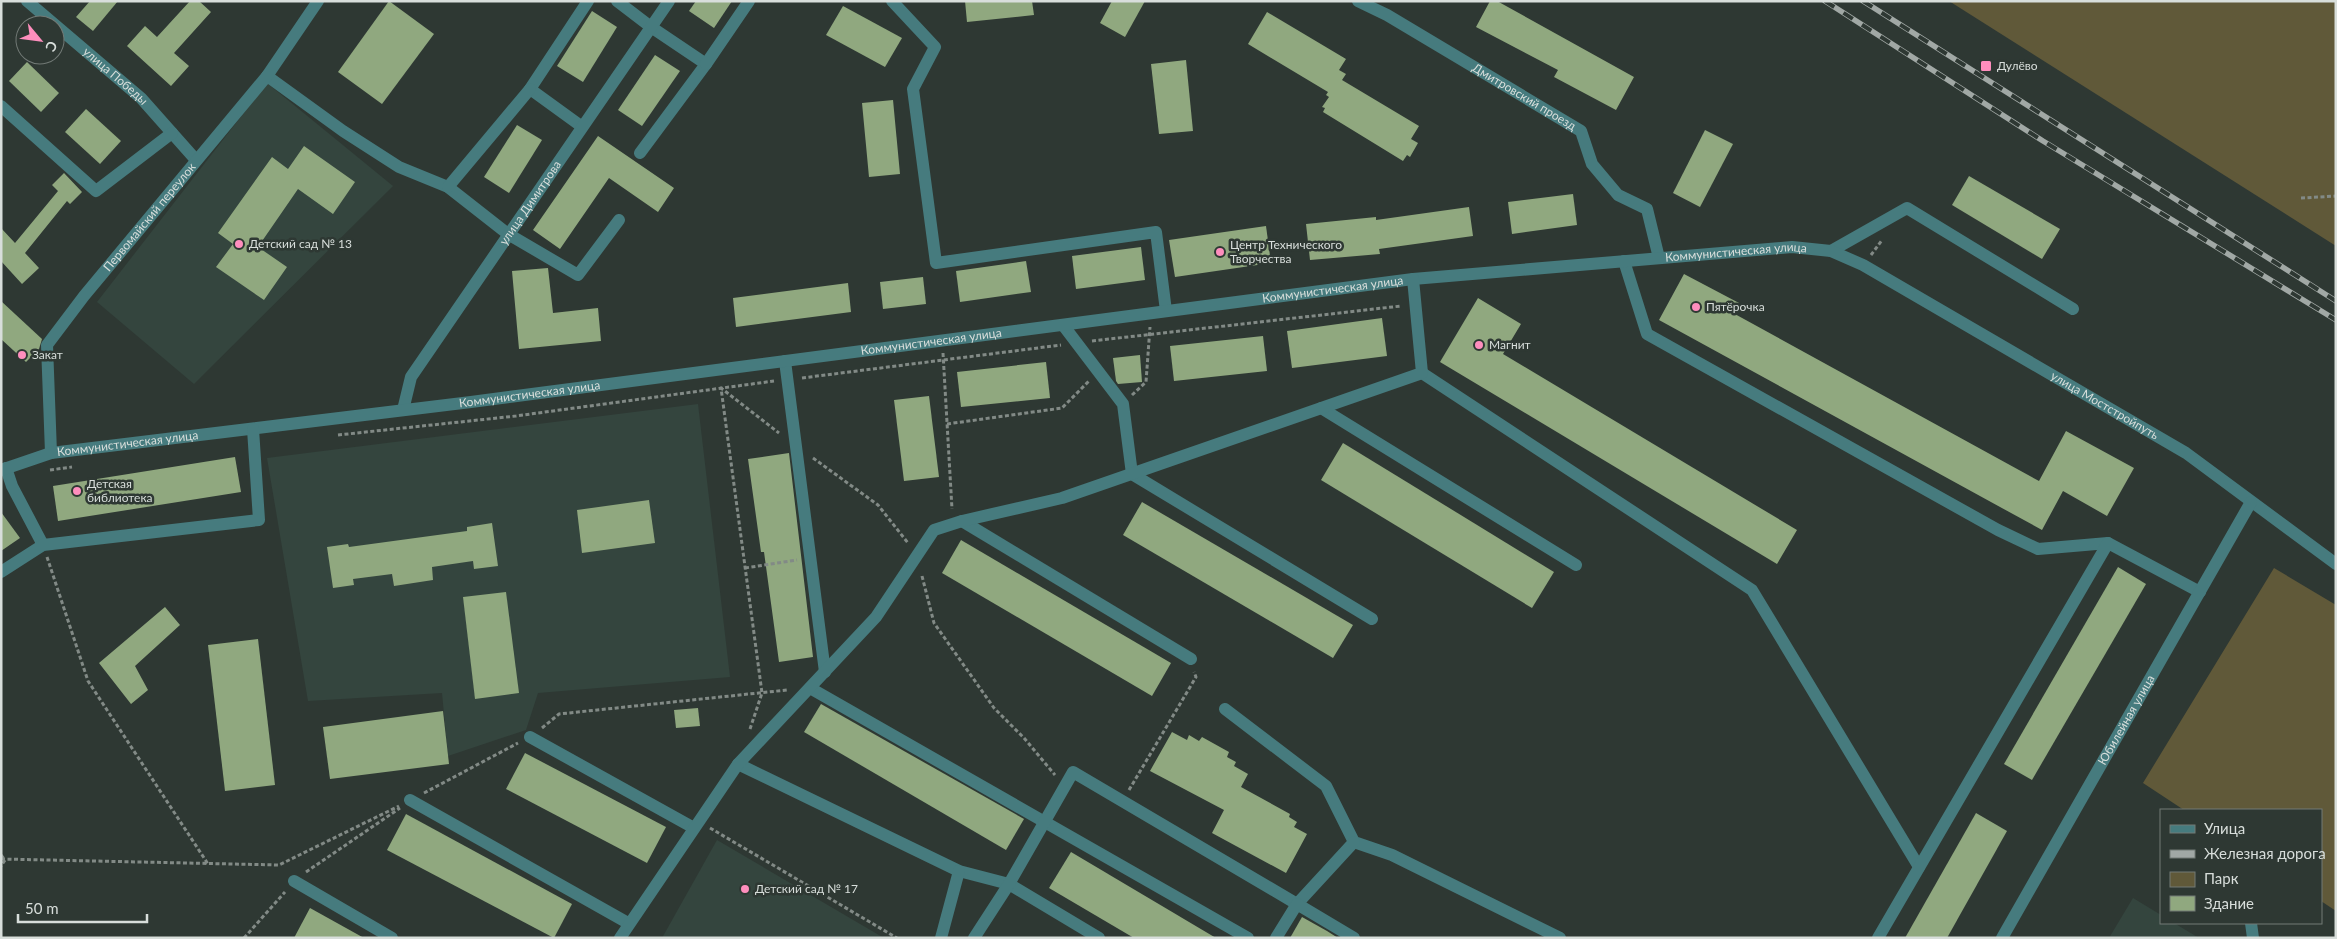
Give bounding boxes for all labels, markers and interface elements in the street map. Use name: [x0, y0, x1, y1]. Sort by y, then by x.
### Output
north arrow: [15, 15, 65, 65]
text: С: [42, 38, 61, 55]
street label: улица Победы: [80, 44, 151, 108]
place label: Дулёво: [1997, 58, 2038, 73]
marker: Дулёво: [1979, 59, 1993, 73]
street label: Дмитровский проезд: [1470, 60, 1580, 134]
street label: улица Димитрова: [496, 158, 564, 248]
street label: Первомайский переулок: [100, 159, 199, 274]
place label: Детский сад № 13: [249, 236, 352, 251]
place label: Центр Технического Творчества: [1230, 237, 1342, 266]
marker: Детский сад № 13: [233, 238, 245, 250]
street label: Коммунистическая улица: [1664, 239, 1808, 265]
marker: Центр Технического Творчества: [1214, 246, 1226, 258]
street label: Коммунистическая улица: [1261, 272, 1404, 306]
place label: Пятёрочка: [1706, 299, 1765, 314]
marker: Пятёрочка: [1690, 301, 1702, 313]
street label: Коммунистическая улица: [860, 325, 1003, 358]
place label: Магнит: [1489, 337, 1531, 352]
marker: Магнит: [1473, 339, 1485, 351]
place label: Закат: [32, 347, 63, 362]
marker: Закат: [16, 349, 28, 361]
street label: улица Мостстройпуть: [2048, 368, 2162, 443]
street label: Коммунистическая улица: [458, 377, 601, 410]
street label: Коммунистическая улица: [56, 427, 199, 459]
place label: Детская библиотека: [87, 476, 153, 505]
marker: Детская библиотека: [71, 485, 83, 497]
street label: Юбилейная улица: [2094, 672, 2158, 767]
legend: [2160, 809, 2322, 924]
text: Улица: [2204, 819, 2245, 837]
text: Железная дорога: [2204, 844, 2326, 862]
text: Парк: [2204, 869, 2239, 887]
place label: Детский сад № 17: [755, 881, 858, 896]
marker: Детский сад № 17: [739, 883, 751, 895]
scale bar: [18, 892, 146, 924]
text: Здание: [2204, 894, 2254, 912]
text: 50 m: [25, 899, 59, 917]

